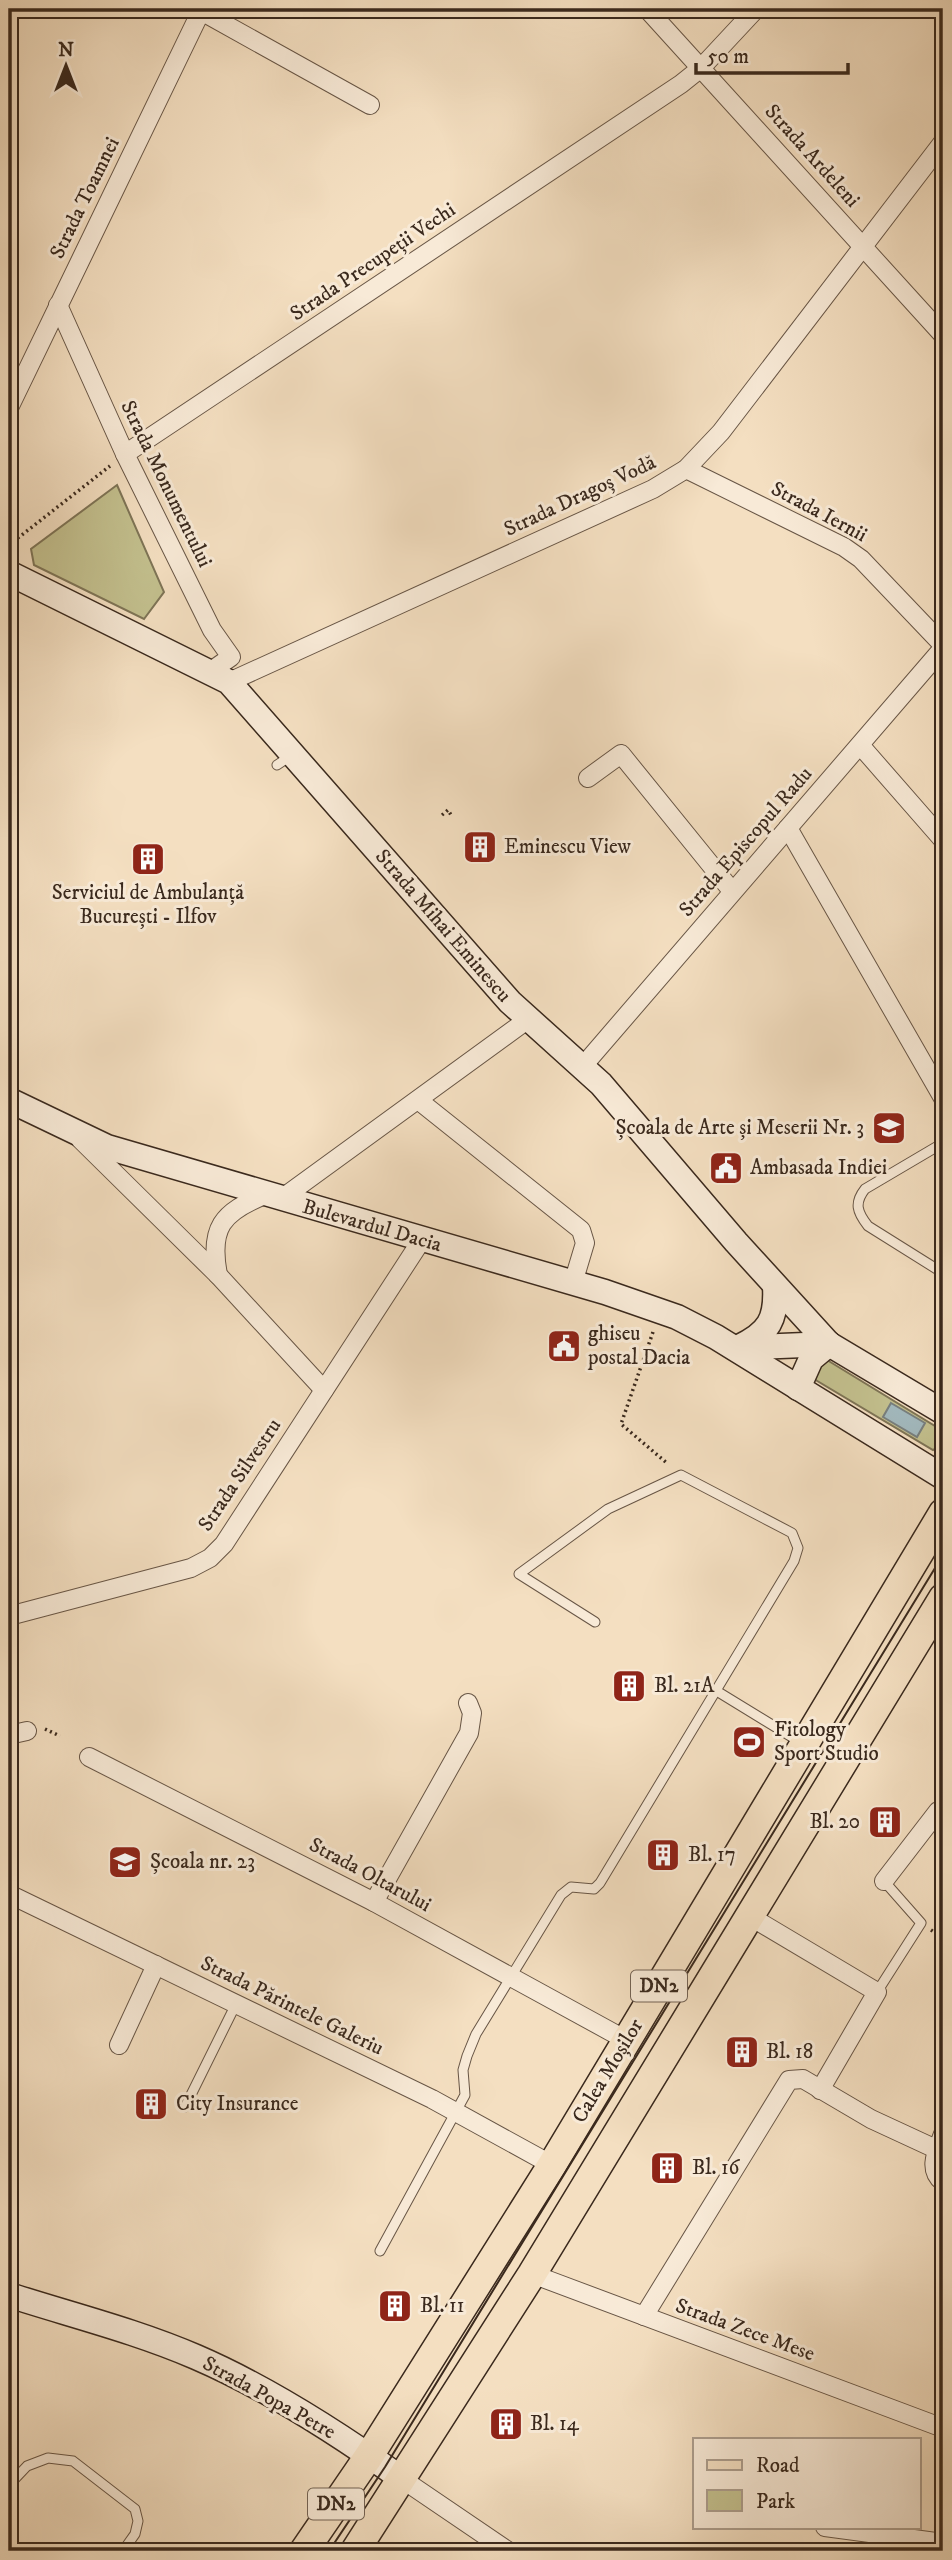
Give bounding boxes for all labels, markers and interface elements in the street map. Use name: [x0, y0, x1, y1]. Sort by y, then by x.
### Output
north arrow: [32, 32, 102, 102]
scale bar: [696, 32, 849, 76]
text: N: [58, 39, 74, 62]
text: 50 m: [707, 44, 749, 70]
street label: Strada Ardeleni: [759, 99, 865, 213]
street label: Strada Toamnei: [44, 133, 126, 263]
street label: Strada Precupeții Vechi: [285, 197, 461, 327]
street label: Strada Monumentului: [114, 396, 218, 572]
street label: Strada Dragoș Vodă: [500, 449, 660, 543]
street label: Strada Iernii: [767, 476, 871, 548]
street label: Strada Episcopul Radu: [674, 762, 818, 922]
building icon: Eminescu View: [461, 828, 499, 866]
place label: Eminescu View: [504, 834, 632, 860]
building icon: Serviciul de Ambulanță București - Ilfov: [129, 840, 167, 878]
street label: Strada Mihai Eminescu: [369, 844, 517, 1008]
place label: Serviciul de Ambulanță București - Ilfov: [52, 880, 244, 930]
school or university icon: Școala de Arte și Meserii Nr. 3: [870, 1109, 908, 1147]
place label: Școala de Arte și Meserii Nr. 3: [615, 1115, 864, 1141]
public building icon: Ambasada Indiei: [707, 1149, 745, 1187]
place label: Ambasada Indiei: [750, 1155, 887, 1181]
street label: Bulevardul Dacia: [299, 1194, 445, 1258]
place label: ghiseu postal Dacia: [587, 1321, 690, 1371]
public building icon: ghiseu postal Dacia: [545, 1327, 583, 1365]
street label: Strada Silvestru: [193, 1414, 287, 1536]
building icon: Bl. 21A: [610, 1667, 648, 1705]
place label: Bl. 21A: [654, 1673, 715, 1699]
place label: Fitology Sport Studio: [774, 1717, 879, 1767]
sports icon: Fitology Sport Studio: [730, 1723, 768, 1761]
building icon: Bl. 20: [866, 1803, 904, 1841]
place label: Bl. 20: [809, 1809, 860, 1835]
street label: Strada Oltarului: [304, 1832, 436, 1918]
building icon: Bl. 17: [644, 1836, 682, 1874]
place label: Bl. 17: [688, 1842, 736, 1868]
school or university icon: Școala nr. 23: [106, 1843, 144, 1881]
place label: Școala nr. 23: [150, 1849, 255, 1875]
street label: Strada Părintele Galeriu: [196, 1950, 388, 2062]
road number: DN2: [631, 1970, 687, 2002]
street label: Calea Moșilor: [567, 2014, 649, 2128]
building icon: Bl. 18: [723, 2033, 761, 2071]
place label: Bl. 18: [766, 2039, 813, 2065]
building icon: City Insurance: [132, 2085, 170, 2123]
place label: City Insurance: [176, 2091, 299, 2117]
building icon: Bl. 16: [648, 2149, 686, 2187]
place label: Bl. 16: [692, 2155, 741, 2181]
building icon: Bl. 11: [376, 2287, 414, 2325]
place label: Bl. 11: [420, 2293, 464, 2319]
street label: Strada Zece Mese: [672, 2293, 818, 2367]
street label: Strada Popa Petre: [198, 2351, 340, 2445]
building icon: Bl. 14: [487, 2405, 525, 2443]
place label: Bl. 14: [530, 2411, 580, 2437]
legend: [693, 2438, 920, 2528]
text: Road: [756, 2453, 800, 2479]
road number: DN2: [308, 2488, 364, 2520]
text: Park: [756, 2489, 796, 2515]

